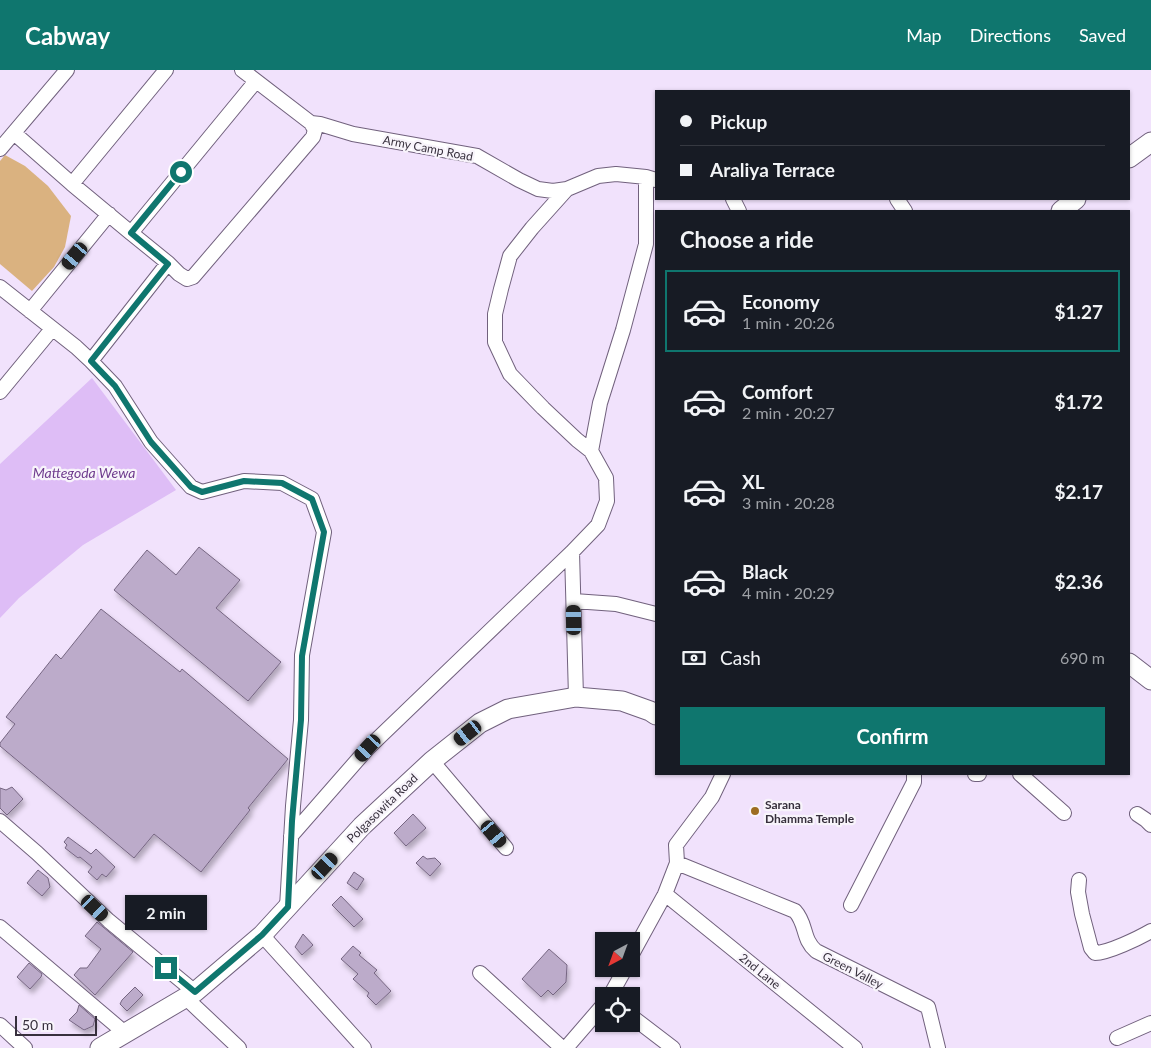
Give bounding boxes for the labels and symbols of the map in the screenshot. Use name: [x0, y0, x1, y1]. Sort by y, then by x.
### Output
street label: Army Camp Road: [382, 132, 474, 164]
route start: [170, 161, 192, 183]
car: [59, 240, 90, 272]
water label: Mattegoda Wewa: [33, 464, 135, 481]
car: [566, 605, 581, 635]
car: [451, 718, 484, 748]
car: [352, 732, 383, 764]
street label: Polgasowita Road: [343, 770, 421, 846]
place label: Sarana Dhamma Temple: [765, 797, 855, 826]
marker: Sarana Dhamma Temple: [749, 805, 761, 817]
car: [478, 818, 509, 850]
car: [309, 850, 340, 882]
car: [78, 892, 111, 924]
callout: 2 min: [125, 896, 207, 930]
north arrow: [595, 932, 640, 978]
street label: Green Valley: [820, 948, 887, 992]
street label: 2nd Lane: [736, 950, 784, 992]
route end: [155, 957, 177, 979]
scale bar: [15, 1013, 98, 1036]

